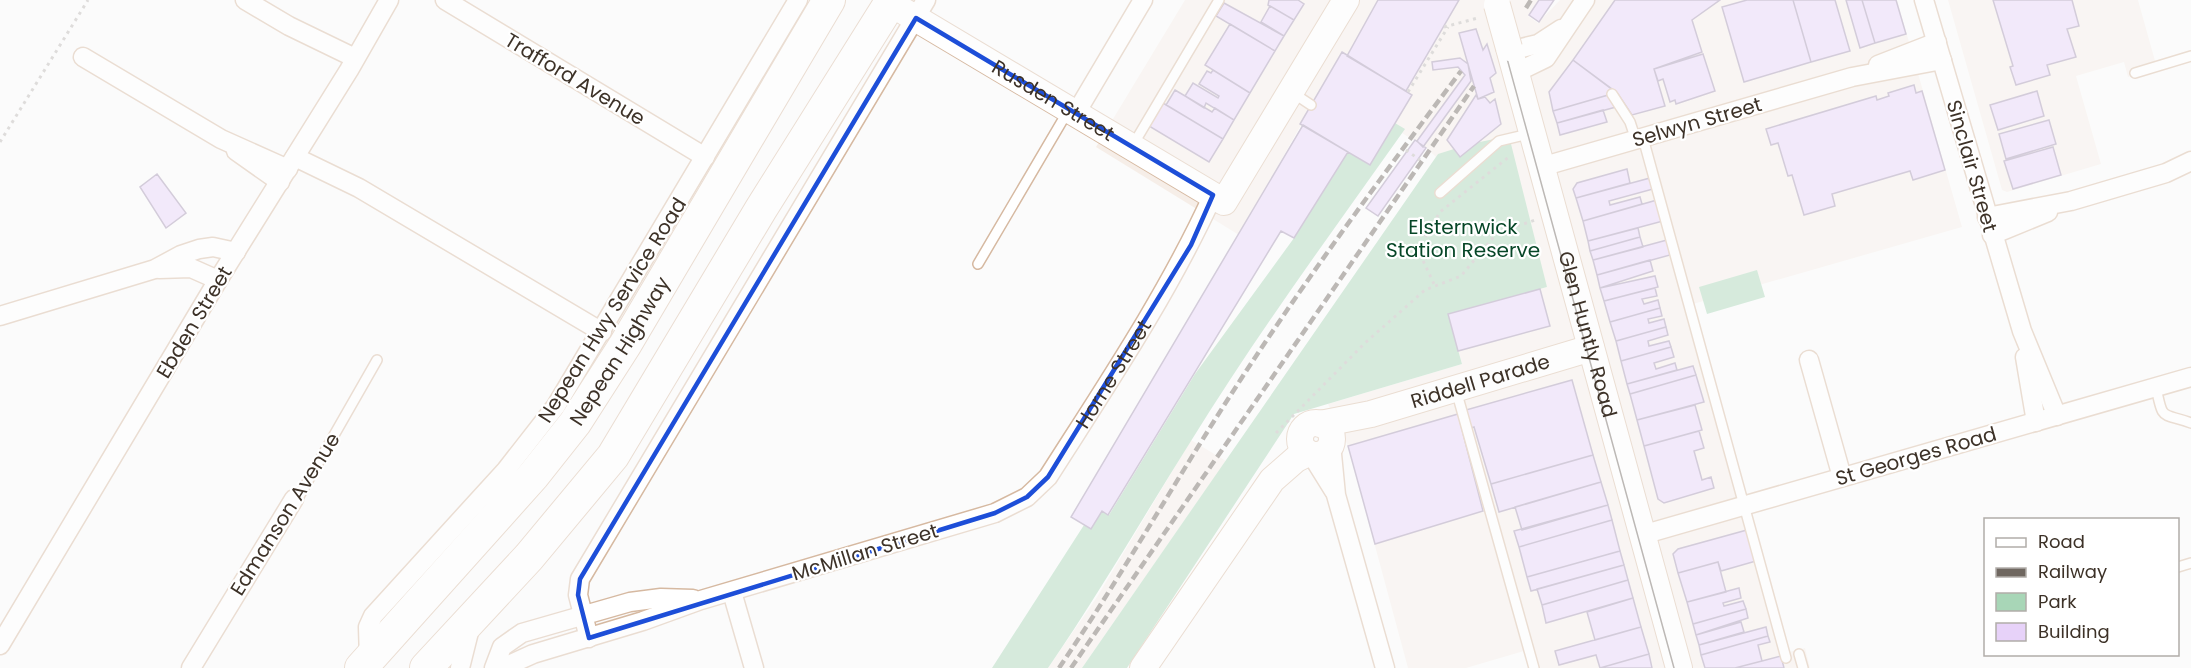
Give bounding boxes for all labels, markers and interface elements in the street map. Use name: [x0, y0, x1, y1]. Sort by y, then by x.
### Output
street label: Trafford Avenue: [500, 26, 650, 132]
street label: Rusden Street: [987, 53, 1120, 148]
street label: Selwyn Street: [1629, 90, 1765, 154]
street label: Sinclair Street: [1940, 97, 2004, 235]
street label: Nepean Hwy Service Road: [531, 192, 693, 428]
park label: Elsternwick Station Reserve: [1386, 213, 1540, 264]
street label: Glen Huntly Road: [1551, 248, 1624, 421]
street label: Ebden Street: [149, 261, 239, 383]
street label: Nepean Highway: [563, 271, 676, 431]
street label: Horne Street: [1069, 314, 1158, 434]
street label: Riddell Parade: [1407, 347, 1553, 415]
street label: St Georges Road: [1832, 420, 2000, 492]
street label: Edmanson Avenue: [224, 427, 346, 601]
street label: McMillan Street: [788, 516, 942, 588]
legend: [1984, 518, 2179, 656]
text: Road: [2038, 529, 2085, 554]
text: Railway: [2038, 559, 2107, 584]
text: Park: [2038, 589, 2077, 614]
text: Building: [2038, 619, 2110, 644]

